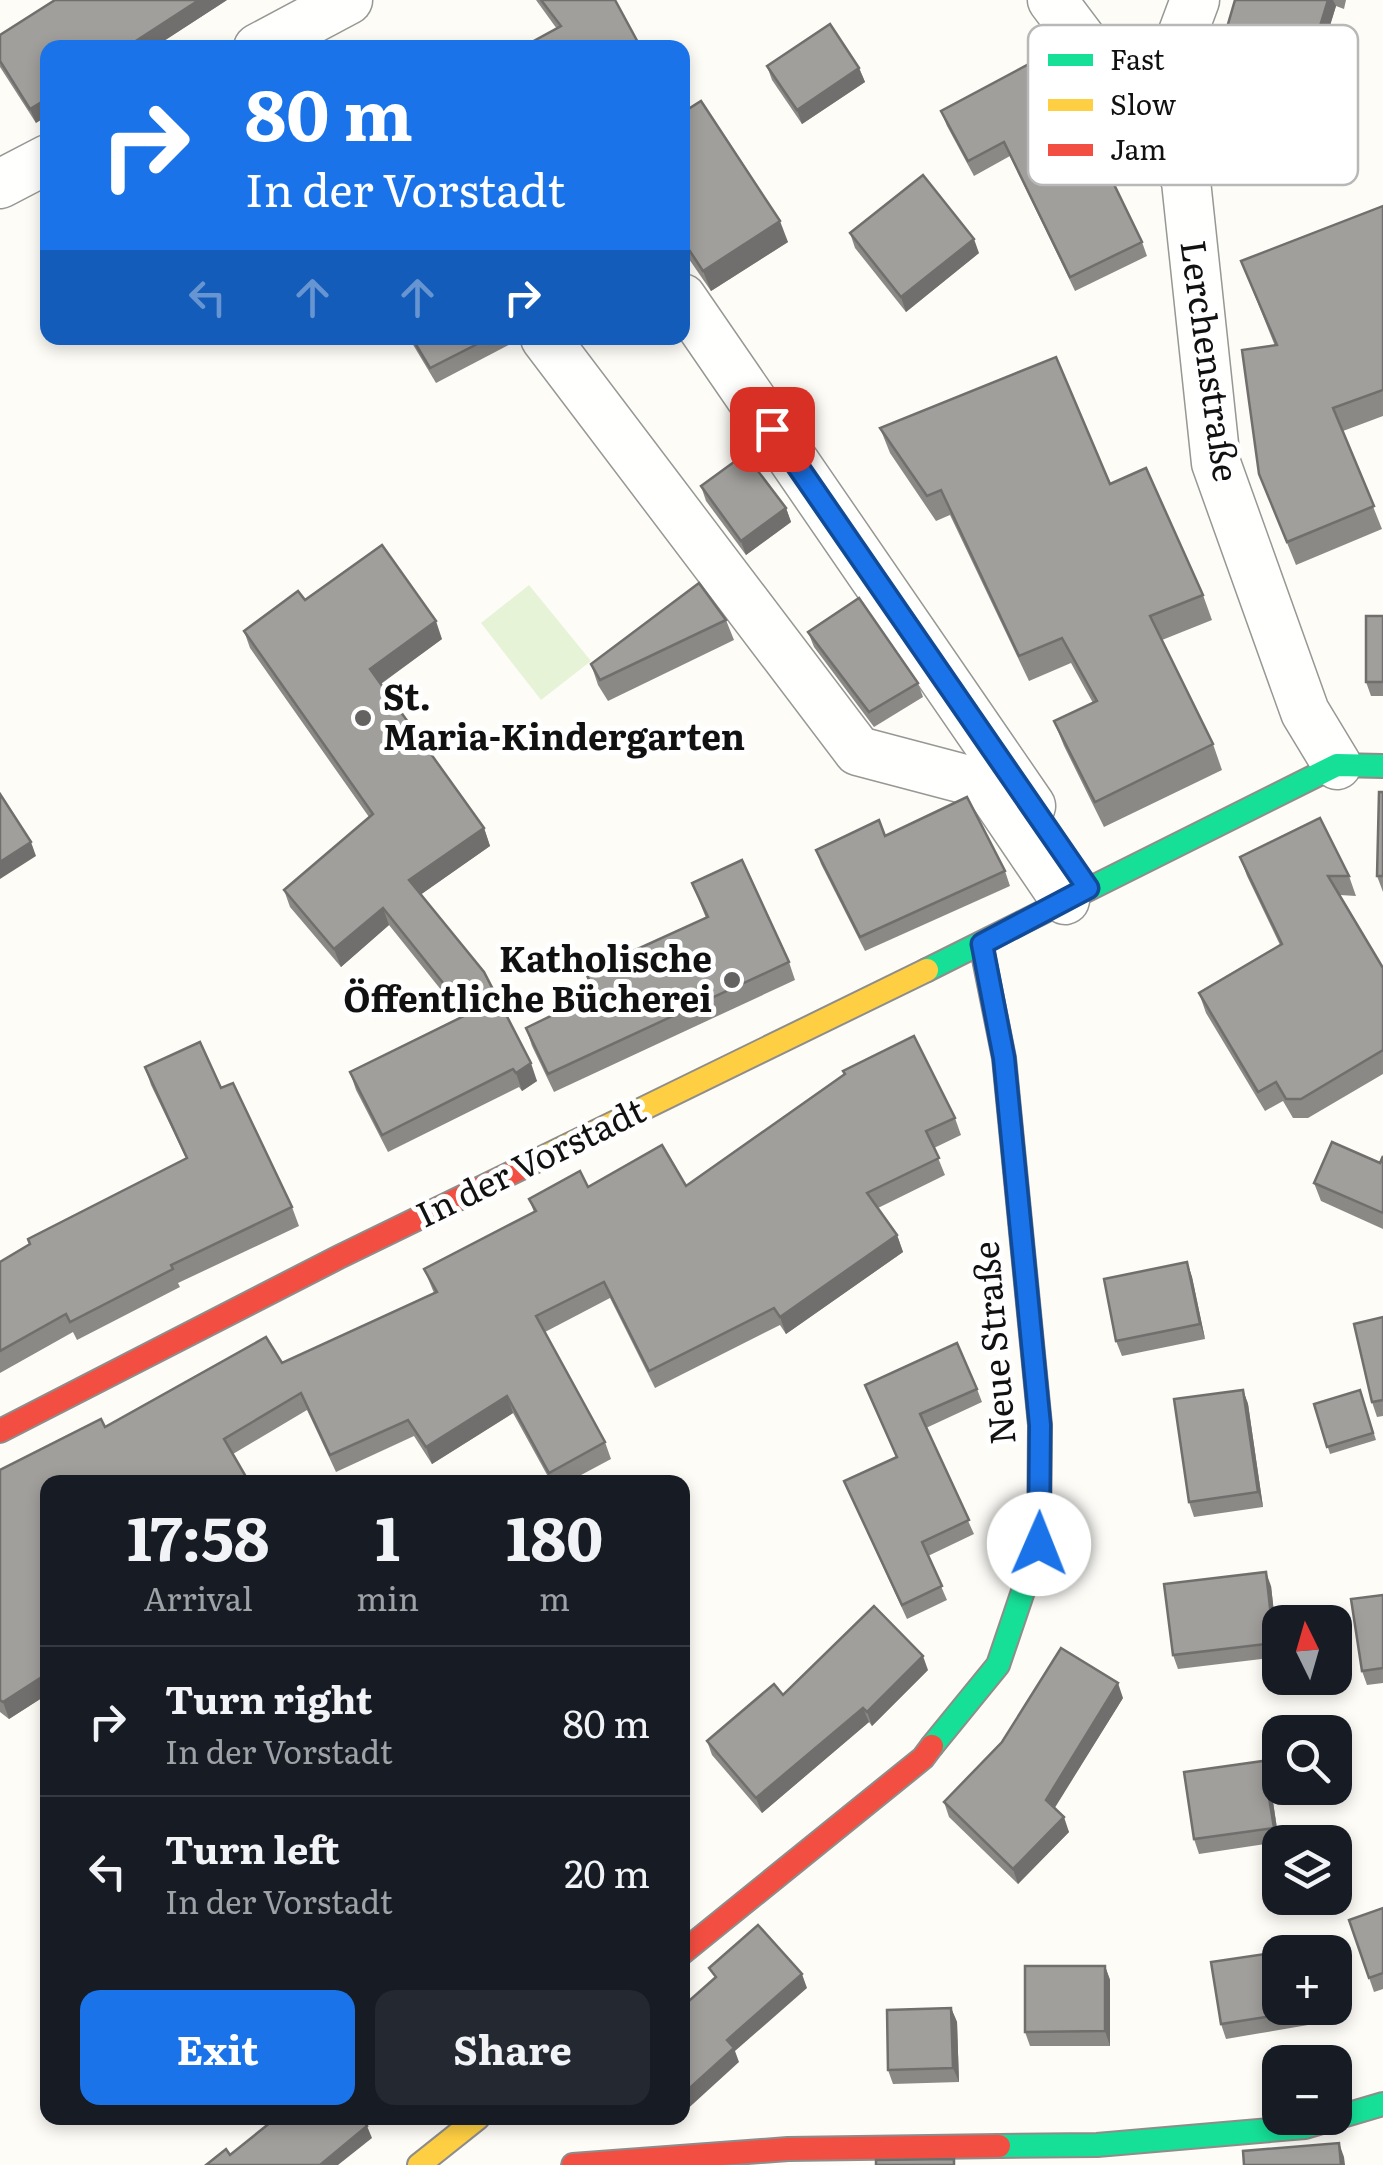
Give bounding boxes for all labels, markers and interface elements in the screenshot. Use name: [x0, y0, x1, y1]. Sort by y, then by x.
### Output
legend: [1028, 25, 1358, 185]
text: Fast: [1110, 37, 1165, 79]
text: 80 m: [245, 59, 413, 163]
icon: right: [80, 80, 210, 210]
text: Slow: [1110, 82, 1176, 124]
text: Jam: [1110, 127, 1166, 169]
text: In der Vorstadt: [245, 154, 565, 221]
street label: Lerchenstraße: [1169, 236, 1255, 485]
icon: left: [180, 270, 235, 325]
icon: ahead: [285, 270, 340, 325]
icon: ahead: [390, 270, 445, 325]
icon: right: [495, 270, 550, 325]
pin: [730, 387, 815, 472]
icon: arrive: [745, 402, 800, 457]
place label: St. Maria-Kindergarten: [383, 669, 745, 761]
marker: St. Maria-Kindergarten: [352, 707, 374, 729]
place label: Katholische Öffentliche Bücherei: [343, 931, 712, 1023]
marker: Katholische Öffentliche Bücherei: [721, 969, 743, 991]
street label: In der Vorstadt: [406, 1082, 653, 1238]
street label: Neue Straße: [957, 1239, 1027, 1447]
text: 17:58: [127, 1490, 269, 1579]
text: 1: [375, 1490, 400, 1579]
text: 180: [506, 1490, 603, 1579]
position arrow: [987, 1492, 1091, 1596]
text: Arrival: [143, 1573, 253, 1621]
text: min: [356, 1573, 419, 1621]
text: m: [539, 1573, 570, 1621]
north arrow: [1262, 1605, 1352, 1695]
map controls: [1262, 1605, 1352, 2135]
text: Turn right: [165, 1669, 372, 1726]
text: 80 m: [563, 1693, 650, 1750]
icon: right: [80, 1694, 135, 1749]
button: search: [1262, 1715, 1352, 1805]
text: In der Vorstadt: [165, 1726, 393, 1774]
text: Turn left: [165, 1819, 340, 1876]
button: layers: [1262, 1825, 1352, 1915]
text: 20 m: [564, 1843, 650, 1900]
icon: left: [80, 1844, 135, 1899]
text: In der Vorstadt: [165, 1876, 393, 1924]
button: +: [1262, 1935, 1352, 2025]
button: Exit: [80, 1990, 355, 2105]
button: Share: [375, 1990, 650, 2105]
button: −: [1262, 2045, 1352, 2135]

